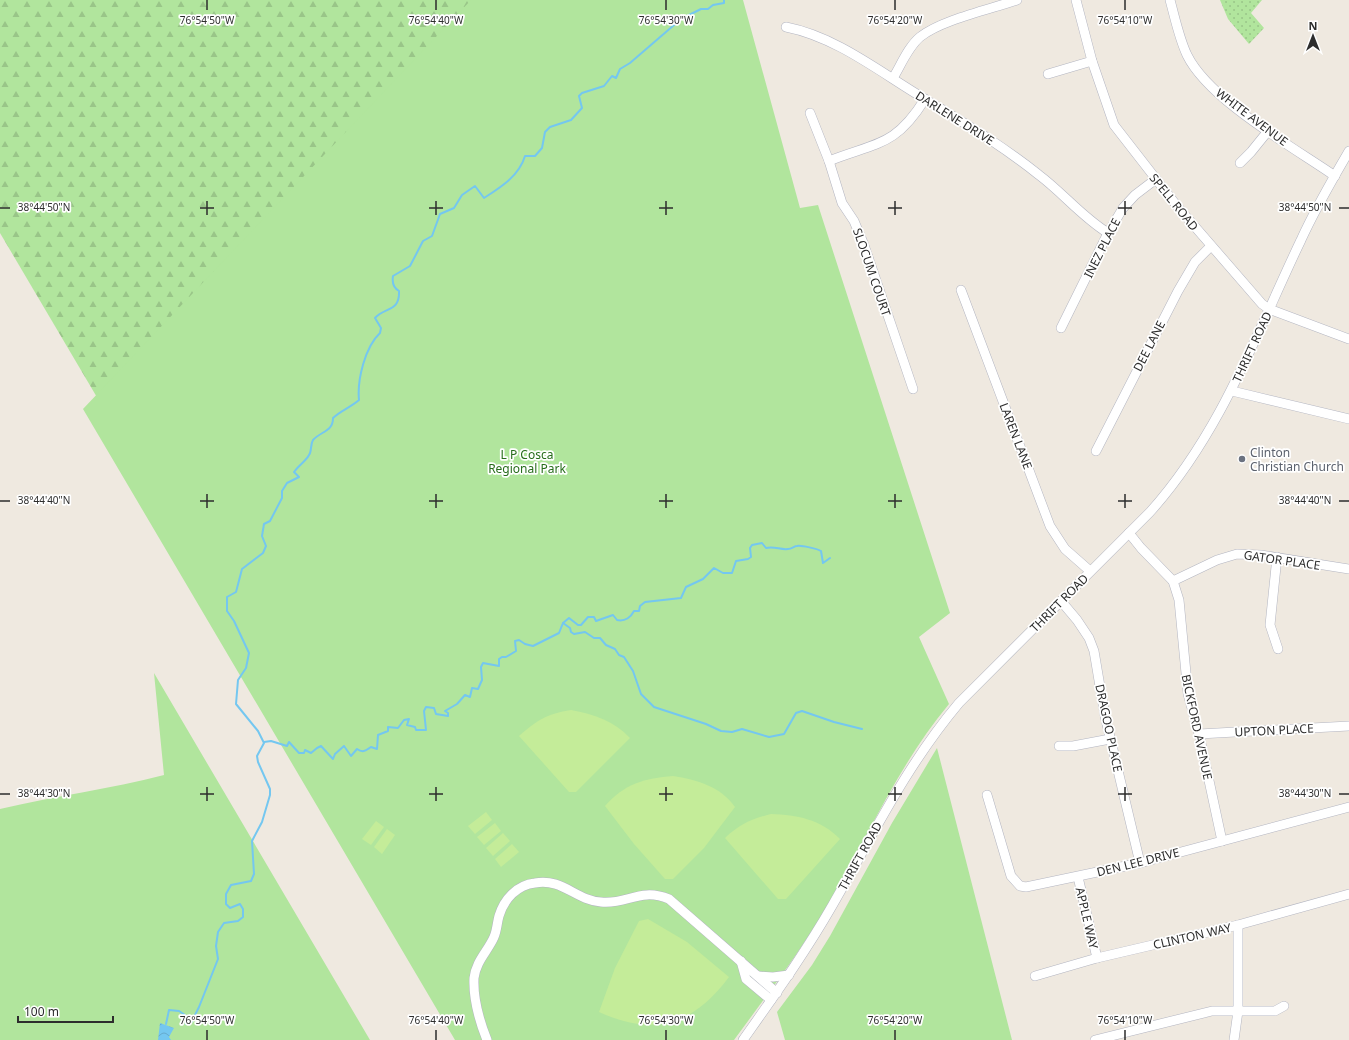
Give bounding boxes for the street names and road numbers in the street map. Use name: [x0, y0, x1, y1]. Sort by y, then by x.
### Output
street label: WHITE AVENUE: [1212, 84, 1292, 150]
street label: DARLENE DRIVE: [912, 87, 998, 149]
street label: SPELL ROAD: [1146, 170, 1203, 234]
street label: INEZ PLACE: [1080, 215, 1124, 281]
street label: SLOCUM COURT: [849, 226, 895, 319]
street label: THRIFT ROAD: [1228, 309, 1276, 385]
street label: DEE LANE: [1129, 318, 1169, 374]
street label: LAREN LANE: [996, 400, 1036, 472]
street label: GATOR PLACE: [1243, 546, 1321, 574]
street label: THRIFT ROAD: [1026, 570, 1092, 636]
street label: BICKFORD AVENUE: [1178, 673, 1216, 781]
street label: DRAGOO PLACE: [1091, 682, 1127, 774]
street label: UPTON PLACE: [1234, 719, 1314, 741]
street label: THRIFT ROAD: [834, 818, 886, 893]
street label: DEN LEE DRIVE: [1095, 844, 1181, 880]
street label: APPLE WAY: [1072, 886, 1102, 951]
street label: CLINTON WAY: [1151, 919, 1233, 953]

